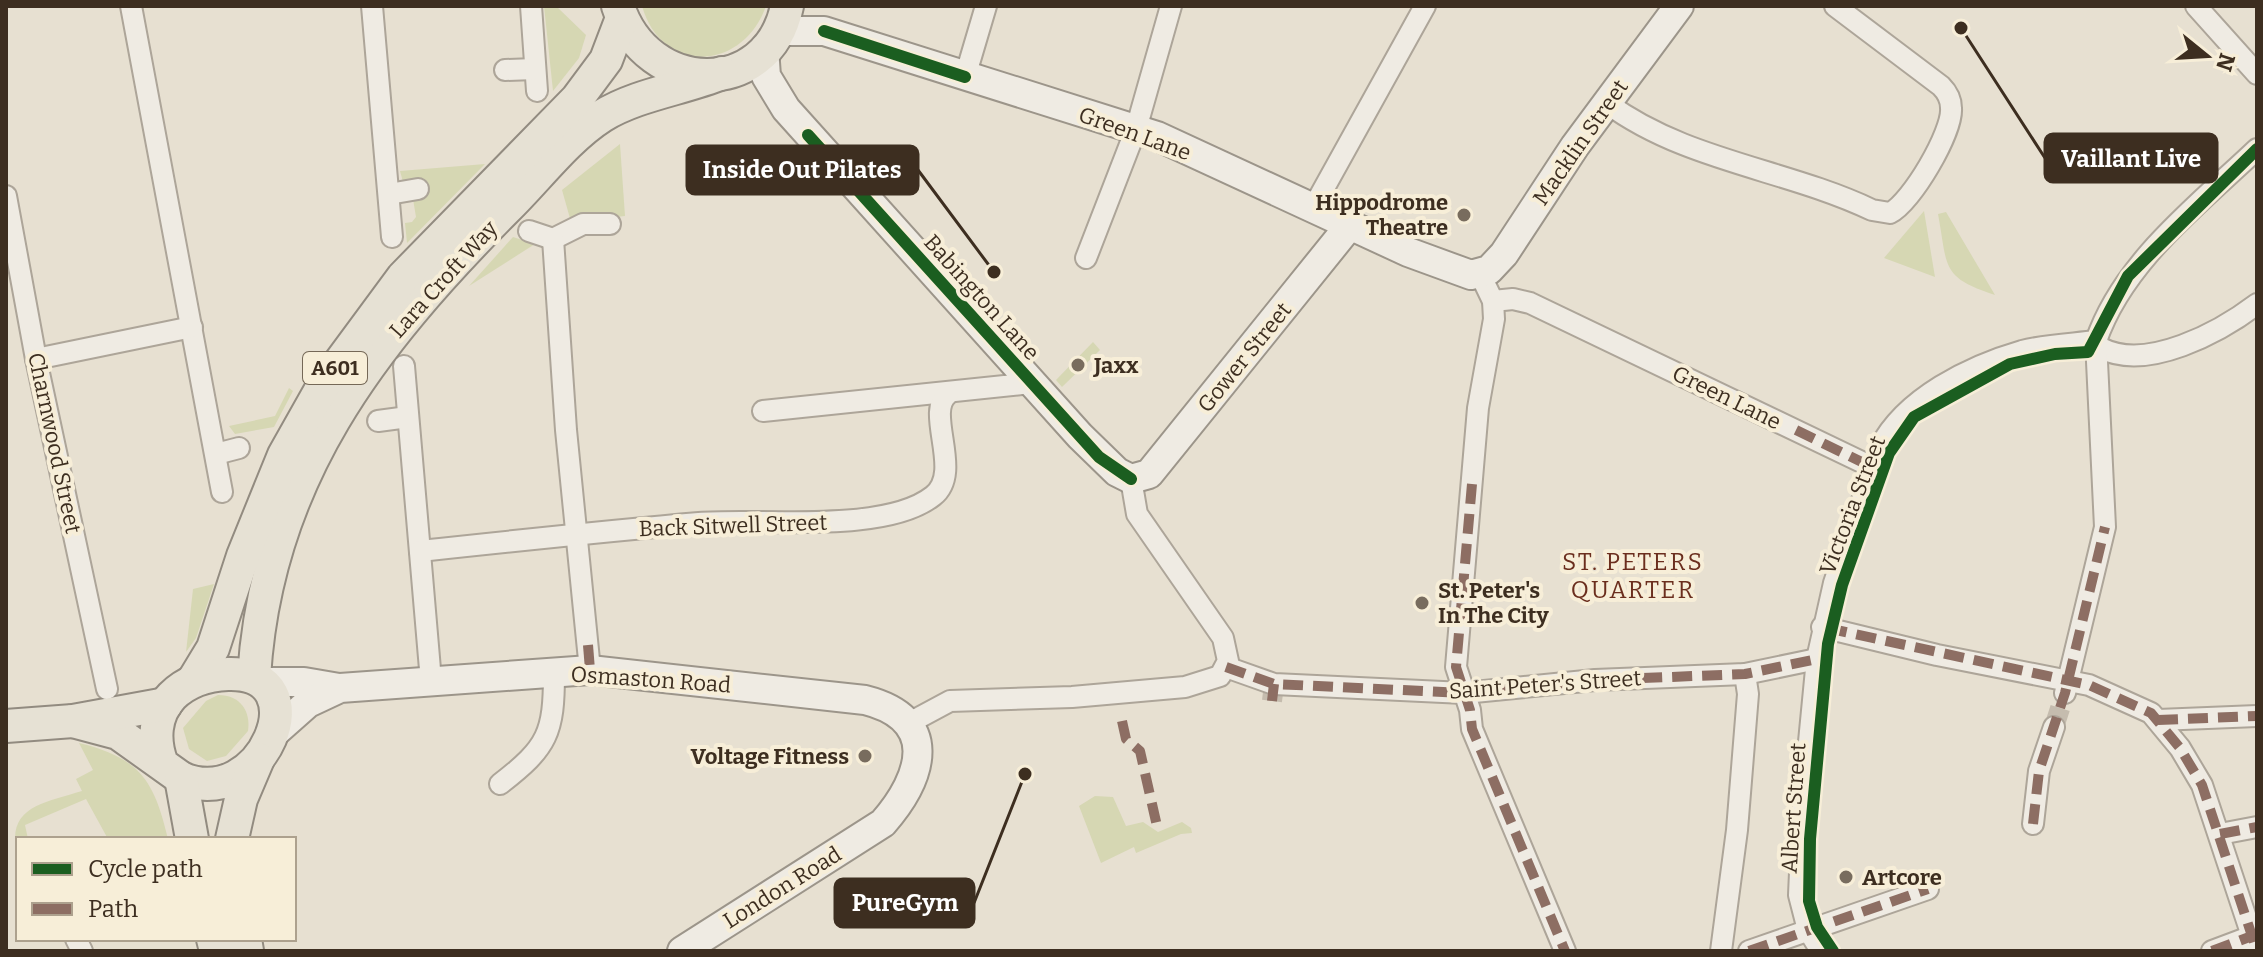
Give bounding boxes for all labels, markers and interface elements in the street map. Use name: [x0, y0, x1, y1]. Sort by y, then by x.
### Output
north arrow: [2167, 16, 2247, 96]
text: N: [2210, 50, 2241, 74]
street label: Macklin Street: [1527, 74, 1634, 210]
street label: Green Lane: [1075, 101, 1195, 166]
callout: Vaillant Live: [2045, 134, 2217, 182]
text: Vaillant Live: [2061, 145, 2201, 173]
callout: Inside Out Pilates: [687, 146, 918, 194]
text: Inside Out Pilates: [703, 156, 902, 184]
place label: Hippodrome Theatre: [1315, 189, 1448, 241]
marker: Hippodrome Theatre: [1455, 206, 1473, 224]
street label: Lara Croft Way: [384, 215, 503, 344]
street label: Babington Lane: [918, 229, 1045, 366]
street label: Gower Street: [1192, 297, 1297, 418]
street label: Charnwood Street: [22, 350, 87, 536]
road number: A601: [303, 352, 367, 384]
place label: Jaxx: [1093, 352, 1139, 379]
marker: Jaxx: [1069, 356, 1087, 374]
street label: Green Lane: [1668, 360, 1786, 435]
street label: Victoria Street: [1814, 432, 1891, 578]
street label: Back Sitwell Street: [638, 509, 828, 542]
district label: ST. PETERS QUARTER: [1562, 548, 1704, 604]
place label: St. Peter's In The City: [1438, 577, 1549, 629]
marker: St. Peter's In The City: [1413, 594, 1431, 612]
street label: Osmaston Road: [570, 660, 732, 699]
street label: Saint Peter's Street: [1448, 664, 1642, 705]
street label: Albert Street: [1775, 742, 1812, 874]
place label: Voltage Fitness: [691, 743, 849, 770]
marker: Voltage Fitness: [856, 747, 874, 765]
legend: [16, 837, 296, 941]
street label: London Road: [718, 840, 846, 934]
text: Cycle path: [88, 855, 203, 883]
place label: Artcore: [1862, 864, 1942, 891]
marker: Artcore: [1837, 868, 1855, 886]
callout: PureGym: [835, 879, 974, 927]
text: PureGym: [852, 889, 958, 917]
text: Path: [88, 895, 138, 923]

